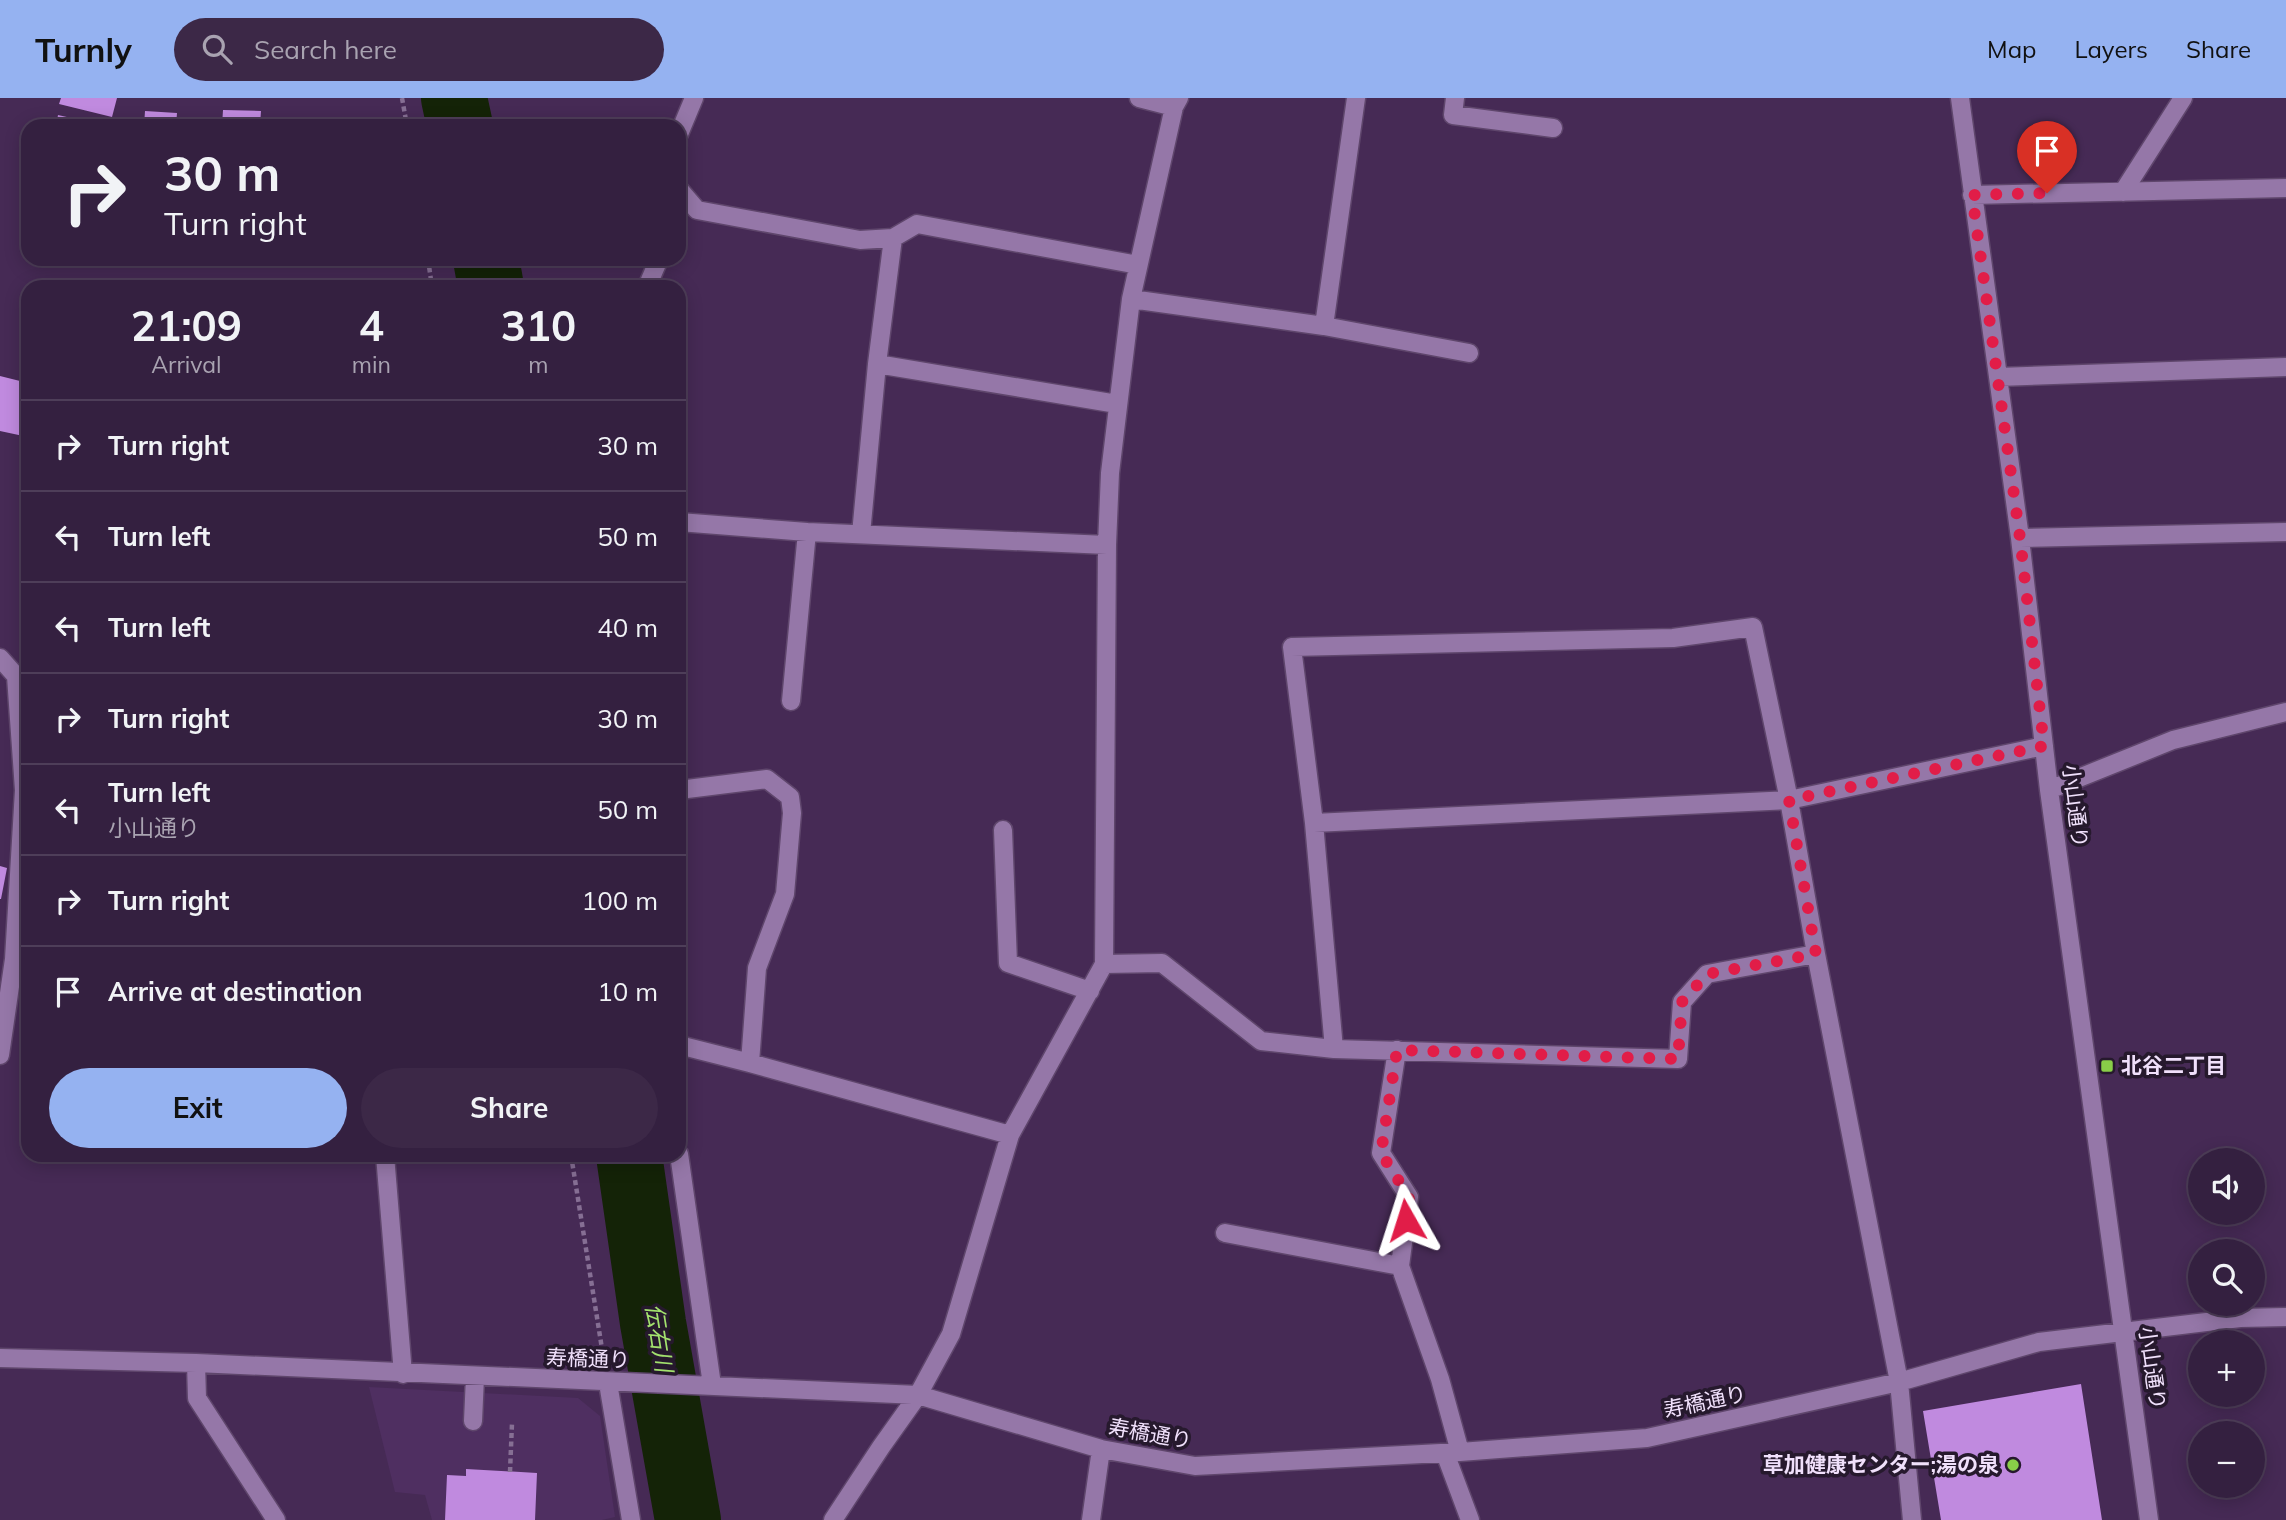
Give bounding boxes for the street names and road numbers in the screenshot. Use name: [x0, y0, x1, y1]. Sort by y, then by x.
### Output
street label: 小山通り: [2058, 763, 2094, 849]
street label: 小山通り: [2134, 1324, 2172, 1411]
street label: 寿橋通り: [546, 1344, 630, 1372]
street label: 寿橋通り: [1661, 1380, 1749, 1422]
street label: 寿橋通り: [1107, 1413, 1194, 1453]

